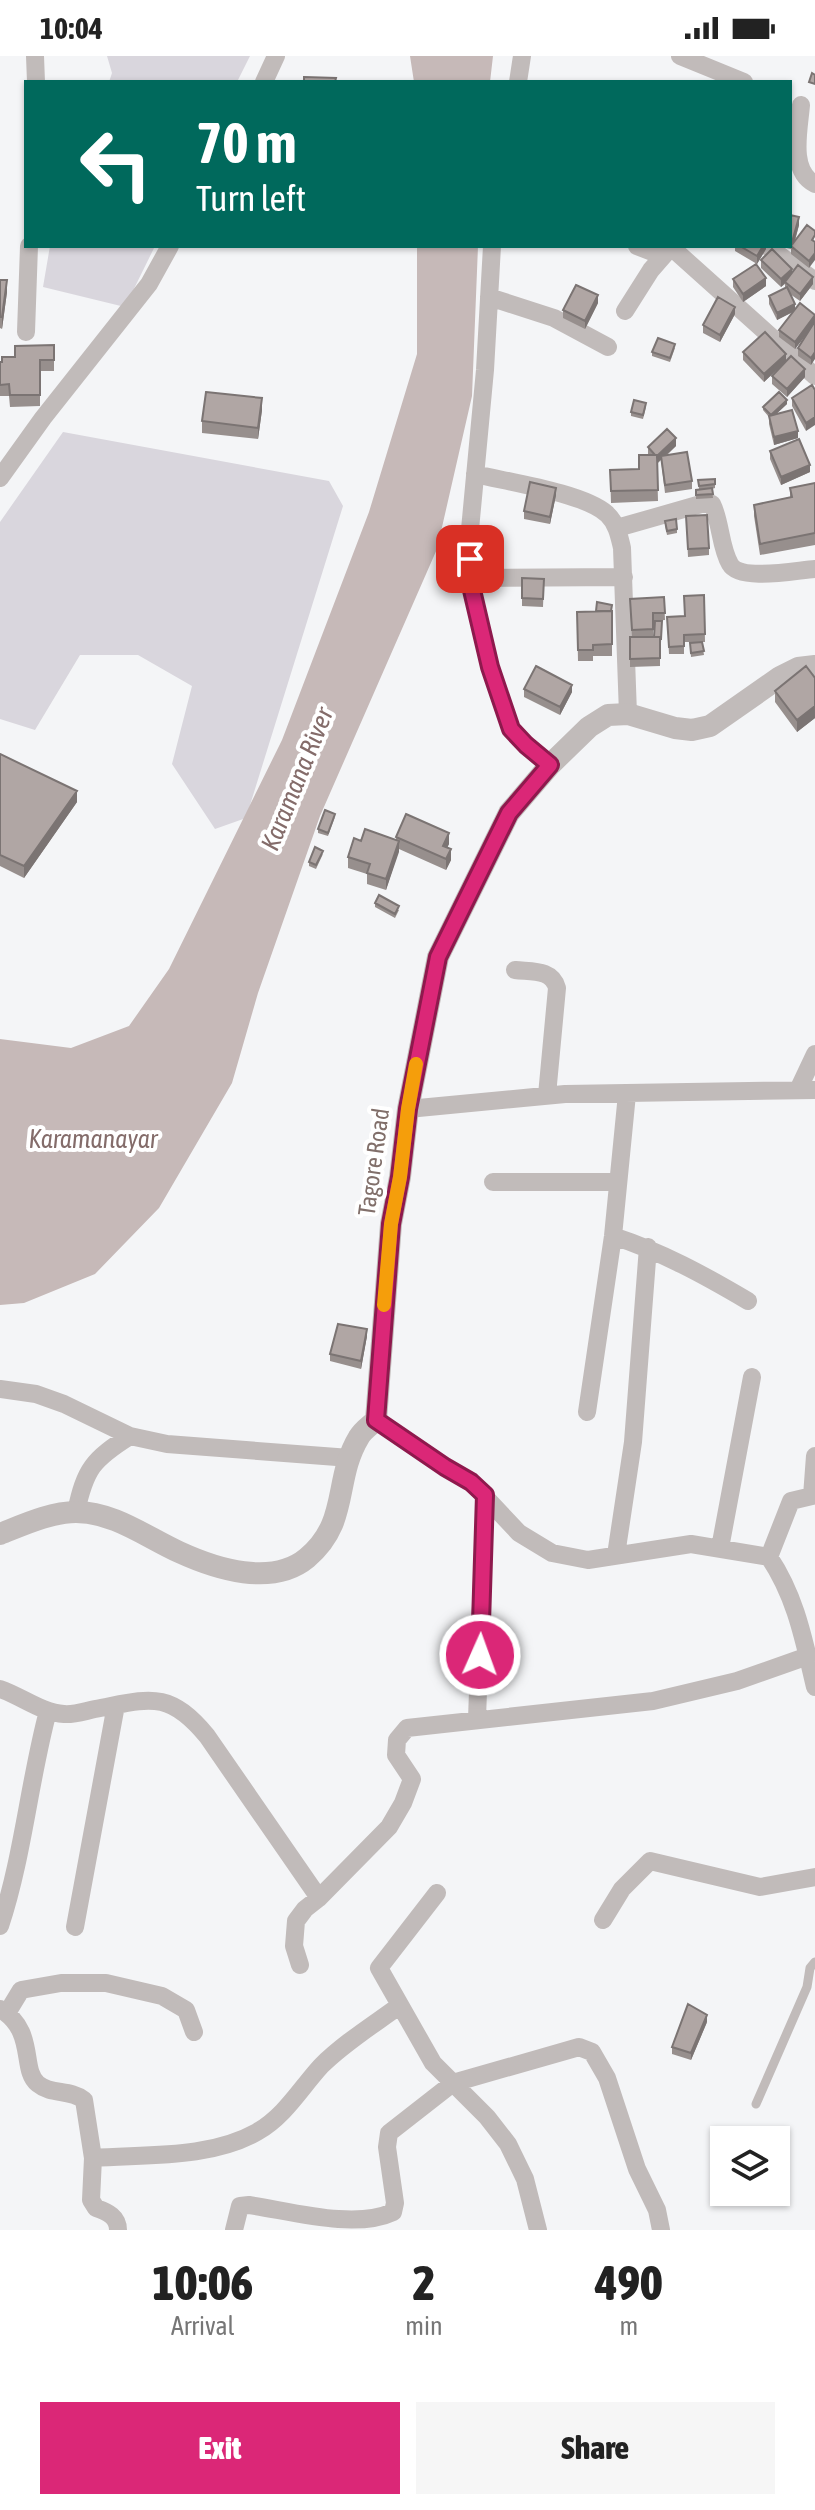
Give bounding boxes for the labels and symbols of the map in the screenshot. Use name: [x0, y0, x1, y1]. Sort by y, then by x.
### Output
pin: [436, 525, 504, 593]
water label: Karamana River: [255, 702, 340, 855]
street label: Tagore Road: [353, 1106, 394, 1217]
water label: Karamanayar: [28, 1124, 159, 1154]
position arrow: [438, 1613, 522, 1697]

